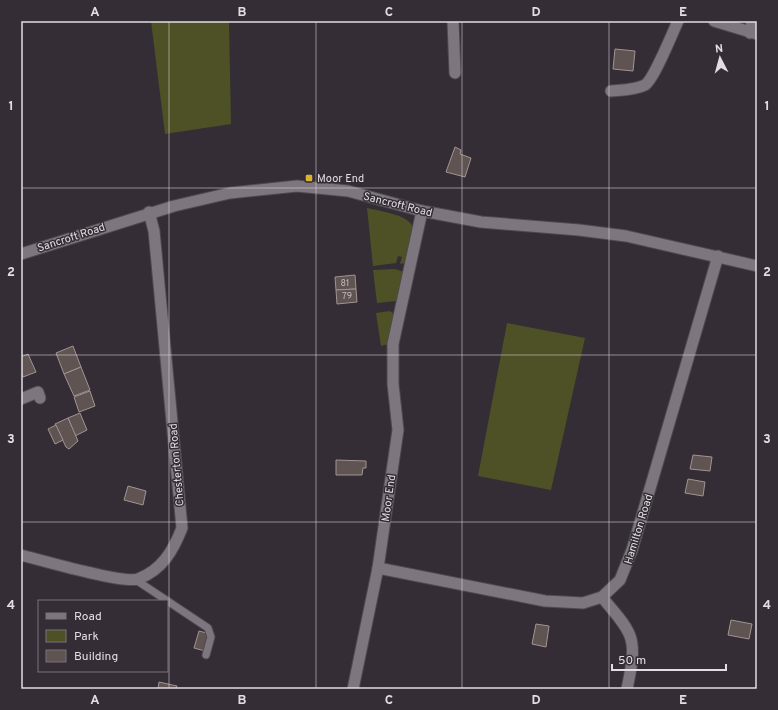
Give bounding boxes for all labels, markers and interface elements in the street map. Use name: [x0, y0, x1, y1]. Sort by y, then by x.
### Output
text: A: [90, 5, 100, 21]
text: B: [238, 5, 247, 21]
text: C: [385, 5, 393, 21]
text: D: [531, 5, 541, 21]
text: E: [679, 5, 687, 21]
north arrow: [700, 38, 740, 78]
text: N: [714, 42, 724, 56]
text: 1: [8, 99, 14, 115]
text: 1: [764, 99, 770, 115]
place label: Moor End: [317, 172, 364, 186]
marker: Moor End: [304, 173, 314, 183]
street label: Sancroft Road: [362, 190, 434, 220]
street label: Sancroft Road: [36, 220, 107, 255]
text: 2: [7, 265, 15, 281]
text: 2: [763, 265, 771, 281]
house number: 81: [341, 278, 349, 289]
house number: 79: [342, 291, 352, 302]
street label: Chesterton Road: [166, 423, 188, 507]
text: 3: [7, 432, 15, 448]
text: 3: [763, 432, 771, 448]
street label: Moor End: [379, 474, 399, 522]
street label: Hamilton Road: [622, 492, 656, 566]
text: 4: [7, 598, 15, 614]
text: 4: [763, 598, 771, 614]
legend: [38, 600, 168, 672]
text: Road: [74, 609, 102, 625]
text: Park: [74, 629, 99, 645]
scale bar: [612, 646, 726, 672]
text: Building: [74, 649, 118, 665]
text: 50 m: [618, 653, 646, 669]
text: A: [90, 693, 100, 709]
text: B: [238, 693, 247, 709]
text: C: [385, 693, 393, 709]
text: D: [531, 693, 541, 709]
text: E: [679, 693, 687, 709]

